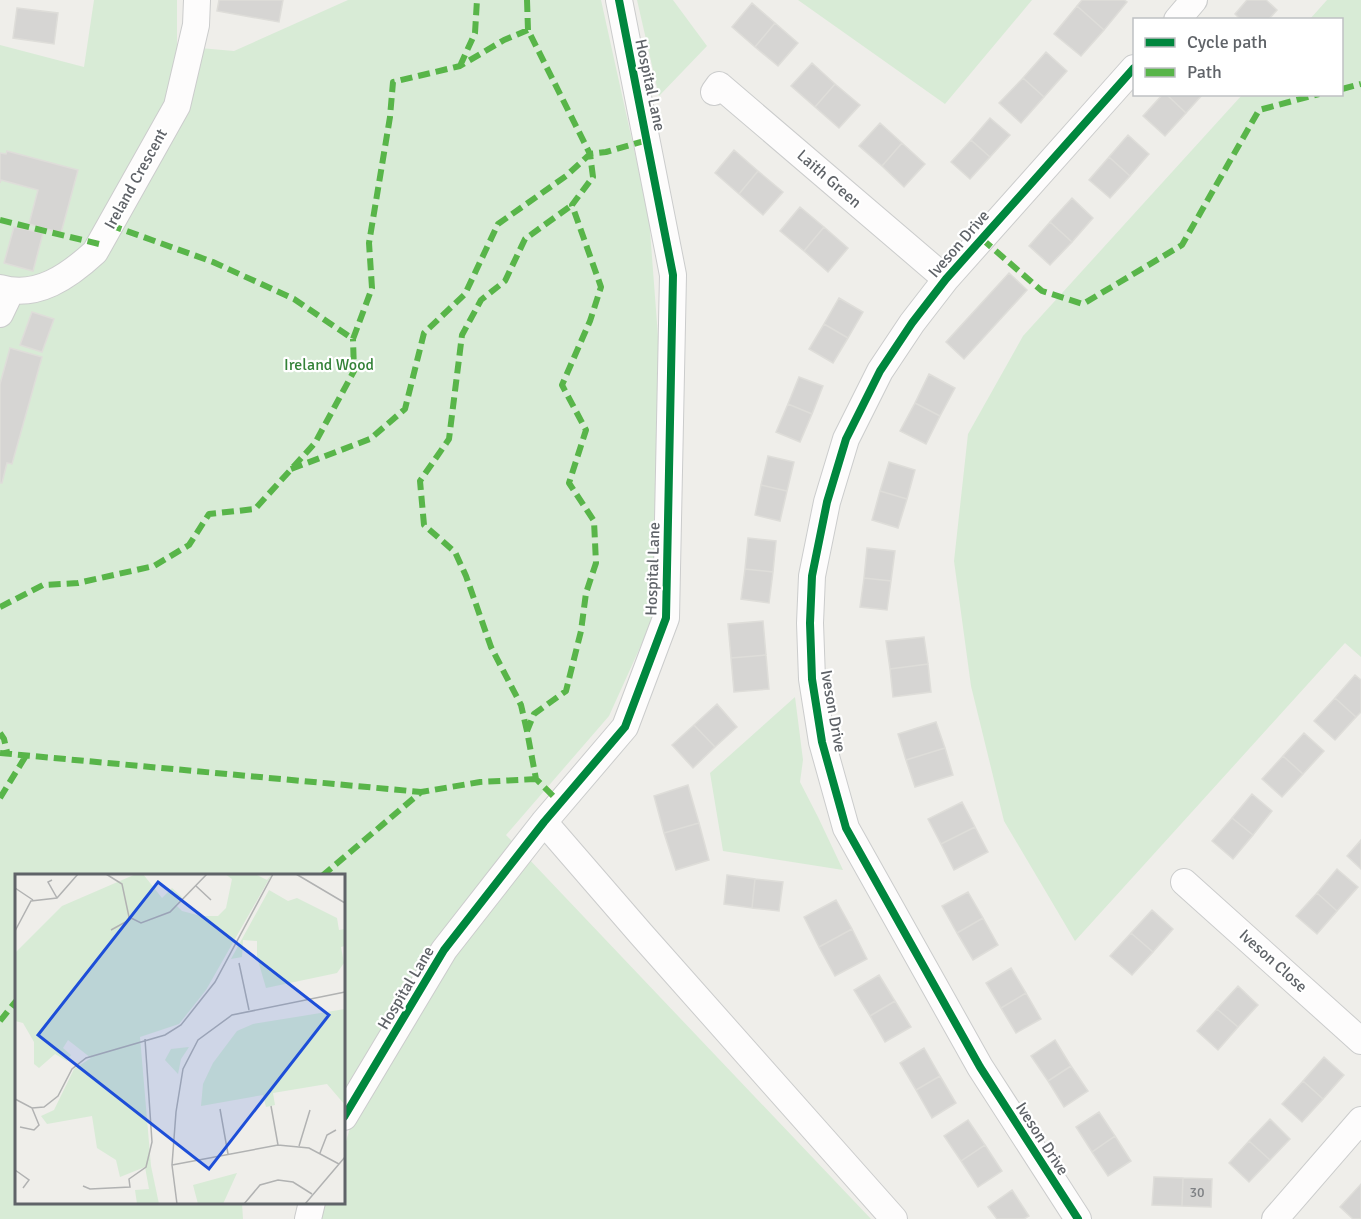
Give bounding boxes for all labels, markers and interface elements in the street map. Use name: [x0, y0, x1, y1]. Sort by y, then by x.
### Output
legend: [1133, 18, 1343, 96]
text: Cycle path: [1187, 31, 1267, 53]
street label: Hospital Lane: [630, 37, 670, 133]
text: Path: [1187, 61, 1222, 83]
street label: Ireland Crescent: [100, 125, 172, 233]
street label: Laith Green: [793, 146, 865, 212]
street label: Iveson Drive: [924, 206, 994, 282]
park label: Ireland Wood: [284, 355, 374, 375]
street label: Hospital Lane: [641, 522, 665, 616]
street label: Iveson Drive: [816, 668, 850, 754]
inset map: [15, 874, 345, 1204]
street label: Iveson Close: [1235, 925, 1311, 997]
street label: Hospital Lane: [373, 943, 439, 1033]
street label: Iveson Drive: [1011, 1099, 1073, 1179]
house number: 30: [1189, 1184, 1205, 1201]

